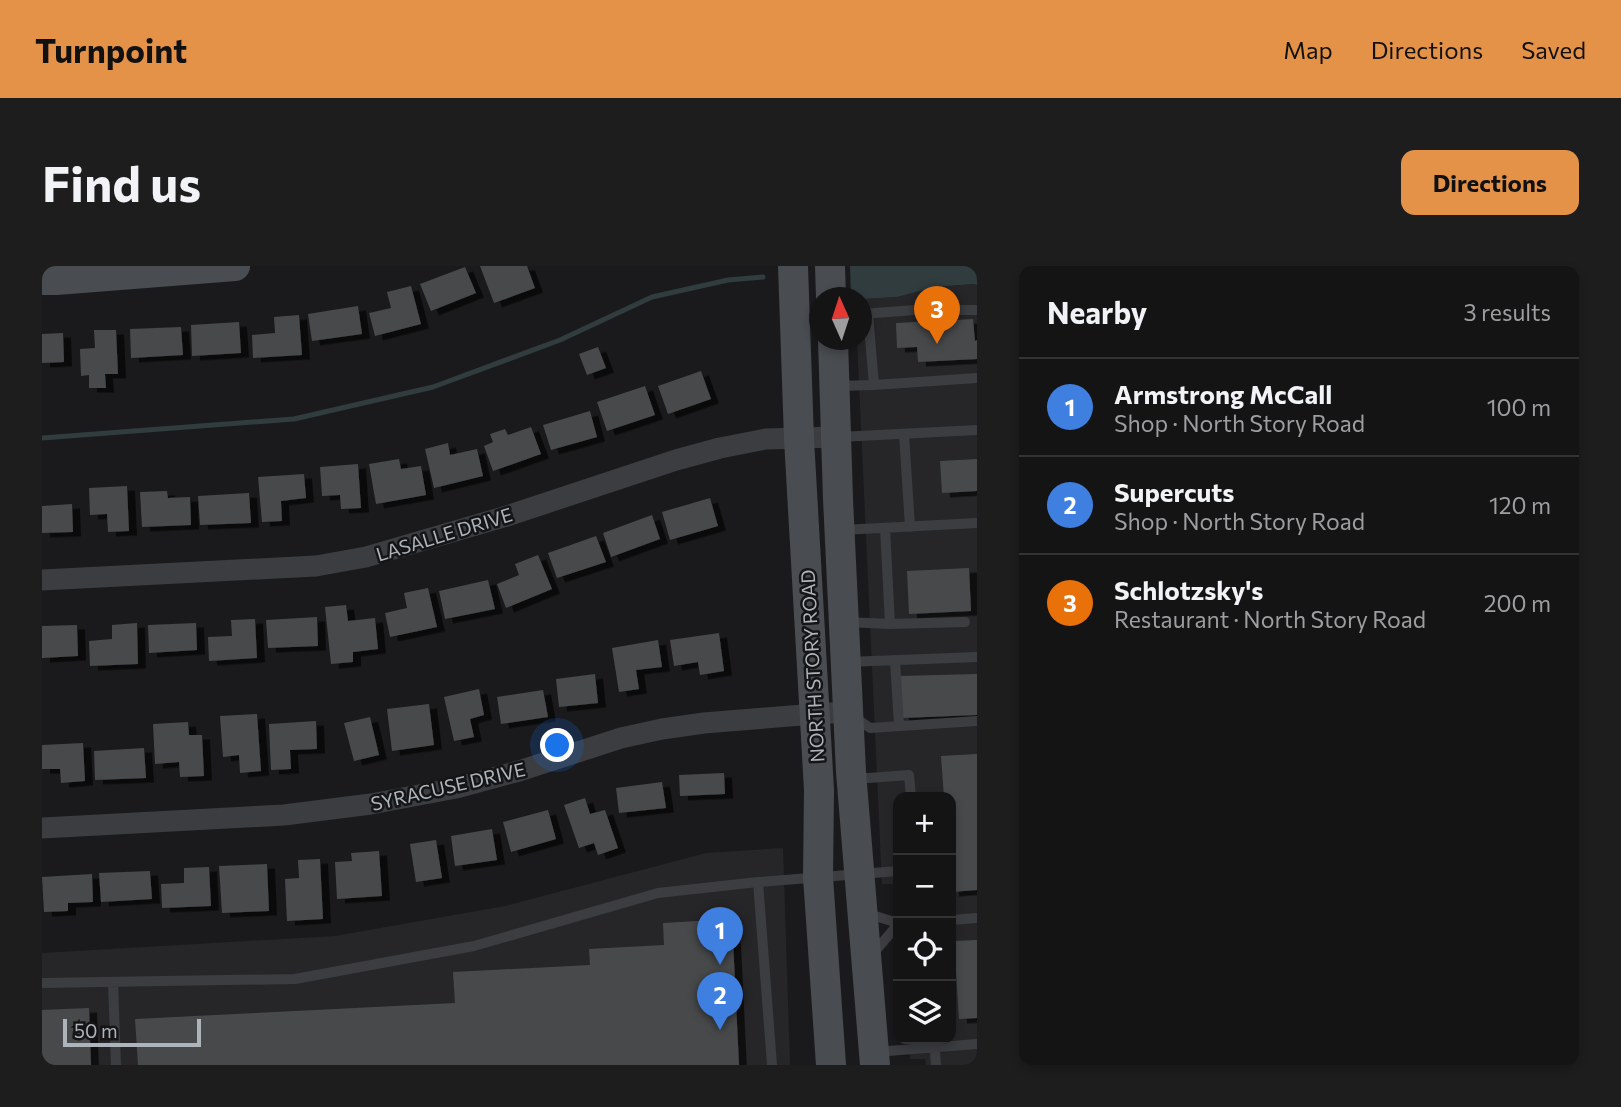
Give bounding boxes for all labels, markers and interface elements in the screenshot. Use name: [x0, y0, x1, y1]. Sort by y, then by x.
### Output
text: Turnpoint: [35, 29, 187, 70]
text: Map: [1283, 35, 1333, 64]
text: Directions: [1371, 35, 1483, 64]
text: Saved: [1521, 35, 1586, 64]
button: Directions: [1401, 150, 1579, 215]
text: Find us: [42, 152, 201, 212]
pin: 3: [914, 286, 960, 344]
north arrow: [809, 287, 872, 350]
text: Nearby: [1047, 293, 1147, 330]
text: 3 results: [1464, 298, 1551, 326]
text: Armstrong McCall: [1114, 378, 1332, 409]
text: 1: [1065, 393, 1075, 421]
text: 100 m: [1487, 393, 1551, 421]
text: Shop · North Story Road: [1114, 409, 1365, 437]
text: Supercuts: [1114, 476, 1234, 507]
text: 2: [1063, 491, 1077, 519]
text: 120 m: [1489, 491, 1551, 519]
street label: LASALLE DRIVE: [373, 502, 515, 566]
text: Shop · North Story Road: [1114, 507, 1365, 535]
street label: NORTH STORY ROAD: [795, 569, 829, 763]
text: Schlotzsky's: [1114, 574, 1263, 605]
text: 3: [1063, 589, 1077, 617]
text: 200 m: [1484, 589, 1551, 617]
text: Restaurant · North Story Road: [1114, 605, 1426, 633]
your location: [540, 728, 574, 762]
street label: SYRACUSE DRIVE: [369, 757, 527, 815]
map controls: [893, 792, 956, 1044]
button: +: [893, 792, 956, 855]
button: −: [893, 855, 956, 918]
pin: 1: [697, 907, 743, 965]
button: locate: [893, 918, 956, 981]
pin: 2: [697, 972, 743, 1030]
button: layers: [893, 981, 956, 1044]
scale bar: [63, 1016, 201, 1048]
text: 50 m: [74, 1019, 118, 1042]

